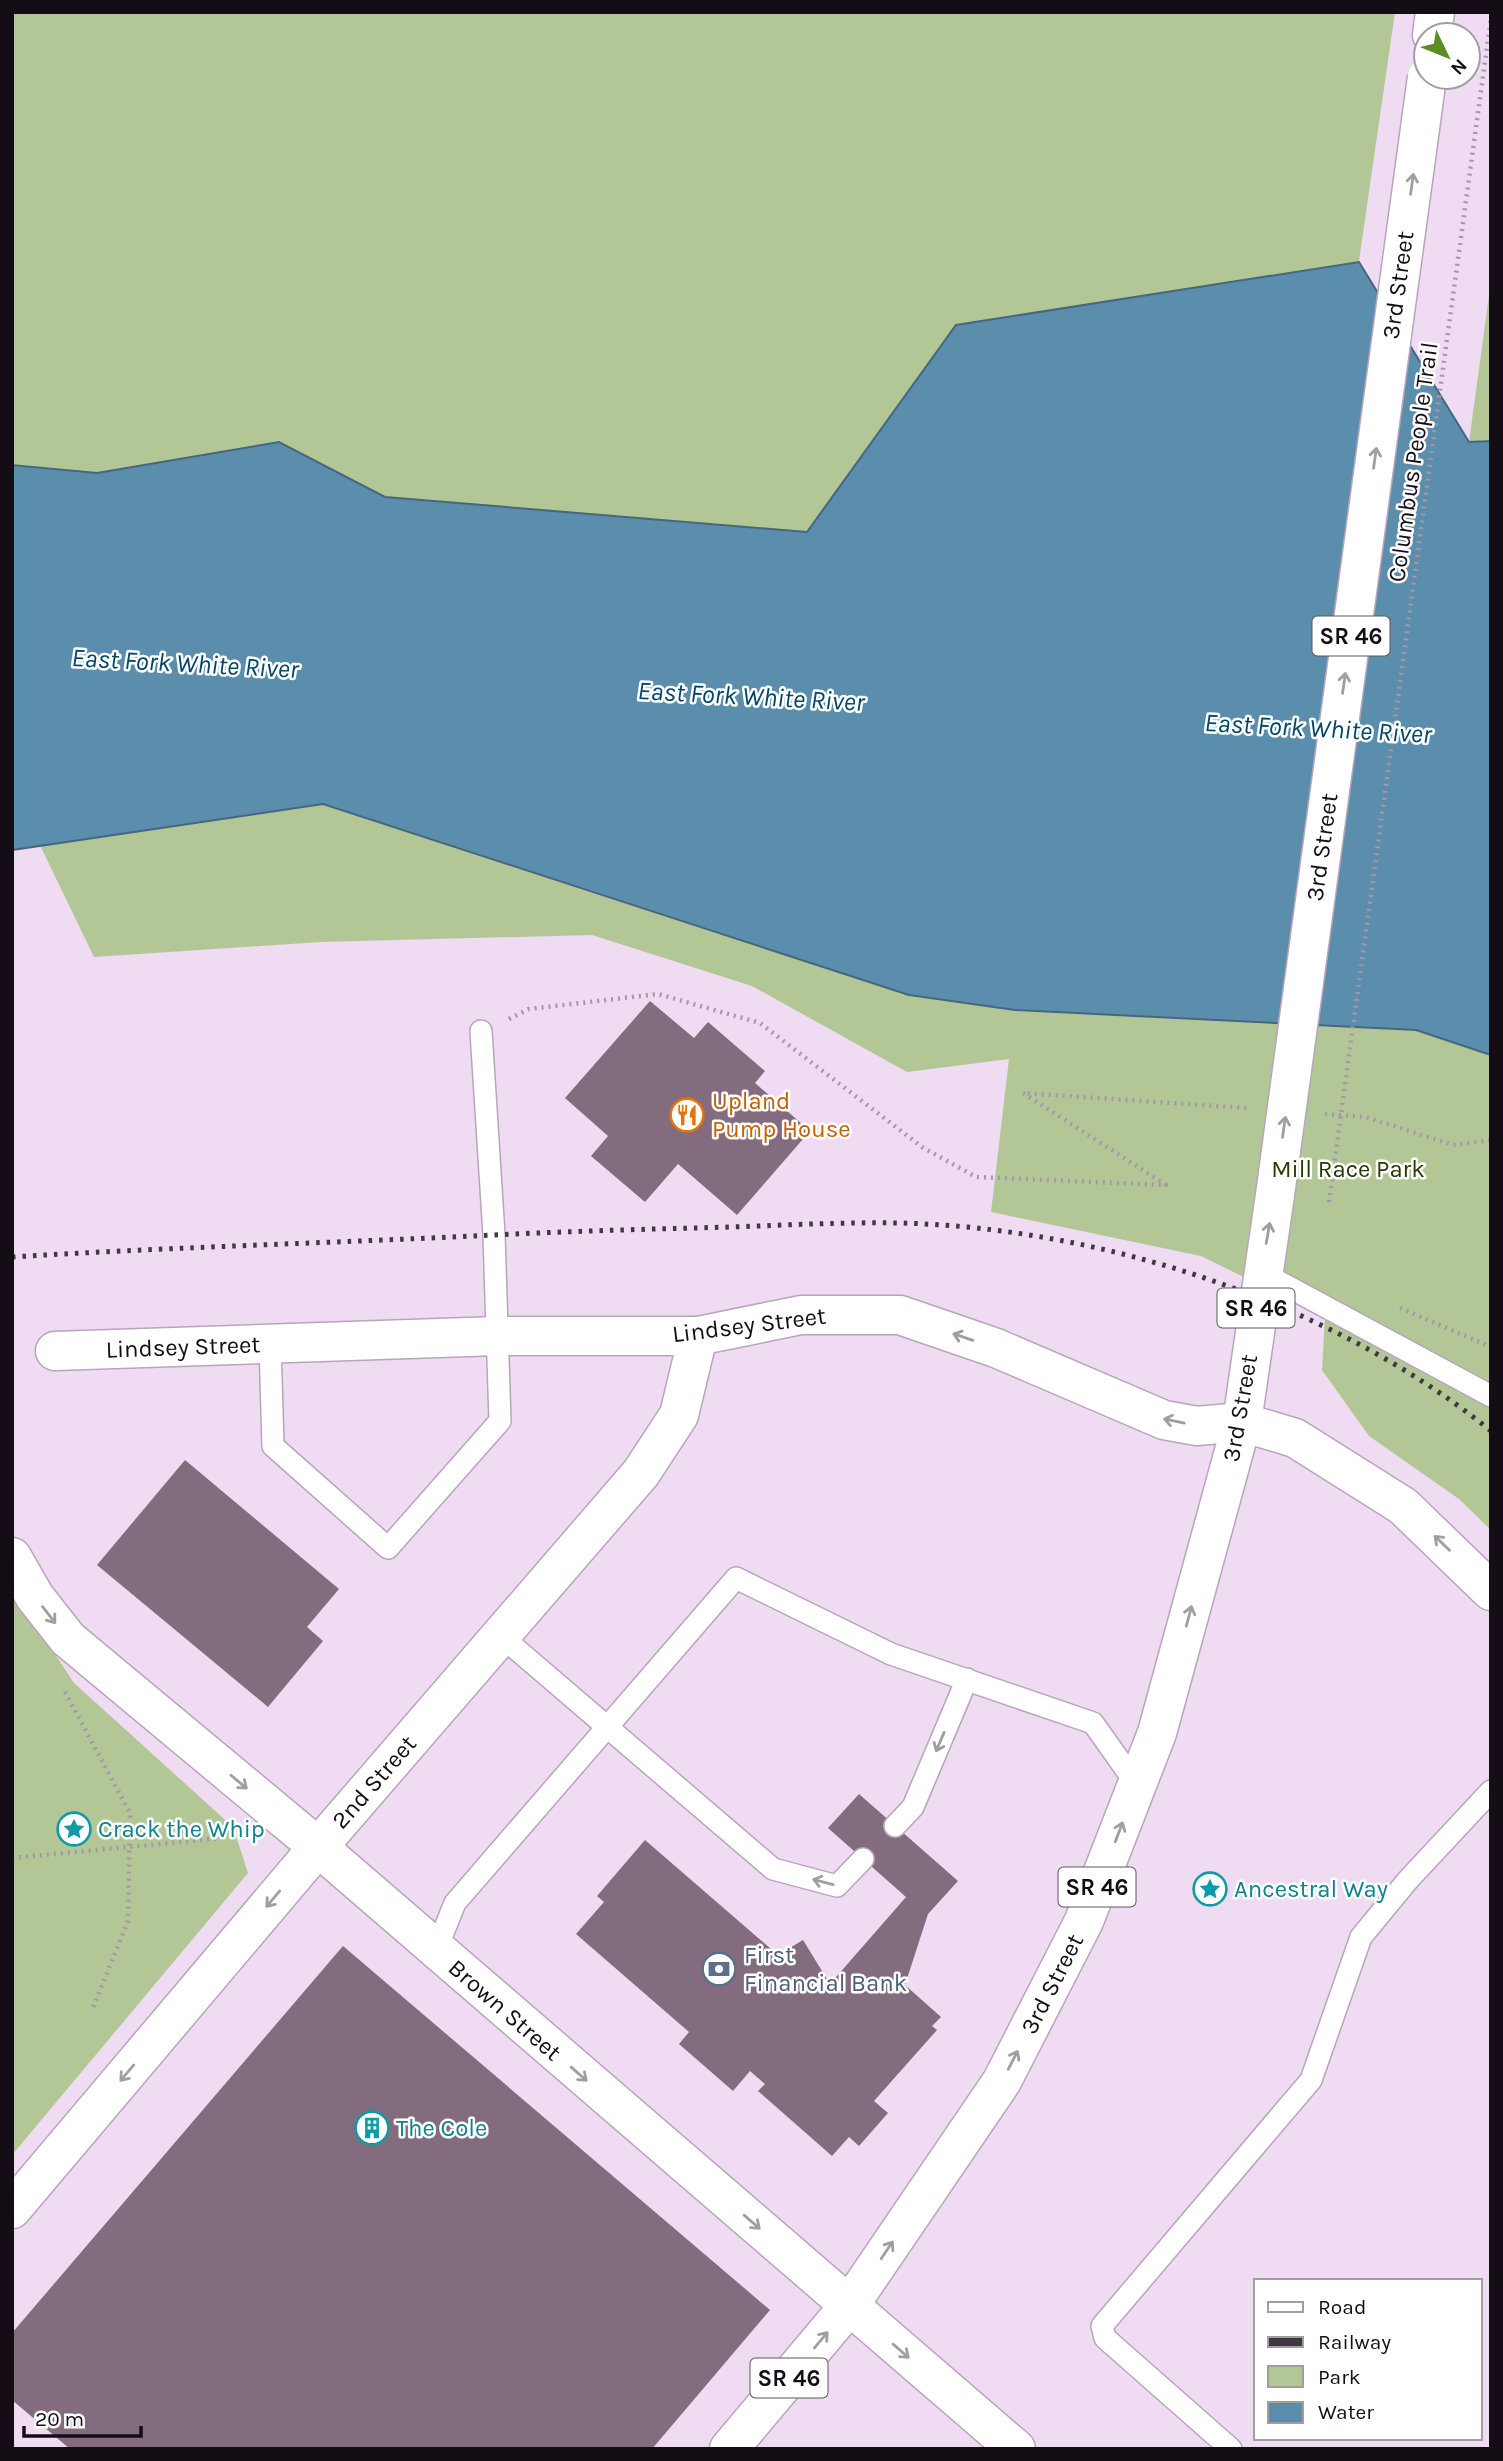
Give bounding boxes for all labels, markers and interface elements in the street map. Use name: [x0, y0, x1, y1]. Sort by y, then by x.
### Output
north arrow: [1412, 21, 1482, 91]
text: N: [1446, 54, 1471, 79]
one-way arrow: [1406, 173, 1419, 196]
street label: 3rd Street: [1377, 229, 1419, 341]
street label: Columbus People Trail: [1382, 340, 1444, 584]
one-way arrow: [1368, 447, 1381, 470]
road number: SR 46: [1312, 616, 1390, 656]
water label: East Fork White River: [71, 642, 300, 685]
one-way arrow: [1338, 672, 1351, 695]
water label: East Fork White River: [637, 675, 866, 718]
water label: East Fork White River: [1204, 707, 1433, 750]
street label: 3rd Street: [1301, 791, 1343, 903]
place label: Upland Pump House: [712, 1087, 851, 1143]
restaurant icon: Upland Pump House: [668, 1096, 706, 1134]
one-way arrow: [1277, 1116, 1290, 1139]
park label: Mill Race Park: [1271, 1155, 1425, 1183]
one-way arrow: [1262, 1222, 1275, 1245]
road number: SR 46: [1218, 1288, 1294, 1328]
street label: Lindsey Street: [670, 1302, 828, 1348]
street label: Lindsey Street: [105, 1330, 261, 1364]
one-way arrow: [953, 1330, 975, 1342]
street label: 3rd Street: [1217, 1352, 1263, 1464]
one-way arrow: [1163, 1414, 1186, 1428]
one-way arrow: [1433, 1535, 1450, 1552]
one-way arrow: [41, 1605, 56, 1623]
one-way arrow: [1183, 1605, 1196, 1627]
street label: 2nd Street: [326, 1730, 422, 1834]
one-way arrow: [933, 1731, 946, 1752]
one-way arrow: [230, 1774, 248, 1790]
place icon: Crack the Whip: [55, 1810, 93, 1848]
place label: Crack the Whip: [98, 1815, 265, 1843]
one-way arrow: [1113, 1821, 1126, 1843]
road number: SR 46: [1058, 1868, 1136, 1906]
place icon: Ancestral Way: [1191, 1870, 1229, 1908]
one-way arrow: [812, 1875, 835, 1888]
place label: Ancestral Way: [1234, 1875, 1388, 1903]
one-way arrow: [266, 1890, 281, 1908]
street label: 3rd Street: [1015, 1929, 1089, 2039]
place label: First Financial Bank: [744, 1941, 907, 1997]
bank icon: First Financial Bank: [700, 1950, 738, 1988]
street label: Brown Street: [443, 1953, 567, 2067]
one-way arrow: [1006, 2050, 1020, 2071]
one-way arrow: [119, 2064, 135, 2082]
one-way arrow: [570, 2066, 588, 2082]
building icon: The Cole: [353, 2109, 391, 2147]
place label: The Cole: [396, 2114, 487, 2142]
one-way arrow: [742, 2214, 760, 2230]
one-way arrow: [880, 2241, 894, 2260]
legend: [1254, 2279, 1482, 2440]
text: Road: [1318, 2295, 1366, 2319]
text: Railway: [1318, 2330, 1391, 2354]
one-way arrow: [813, 2332, 829, 2350]
one-way arrow: [892, 2343, 910, 2359]
road number: SR 46: [750, 2358, 828, 2398]
text: Park: [1318, 2365, 1361, 2389]
scale bar: [24, 2394, 142, 2438]
text: Water: [1318, 2400, 1374, 2424]
text: 20 m: [35, 2407, 84, 2431]

